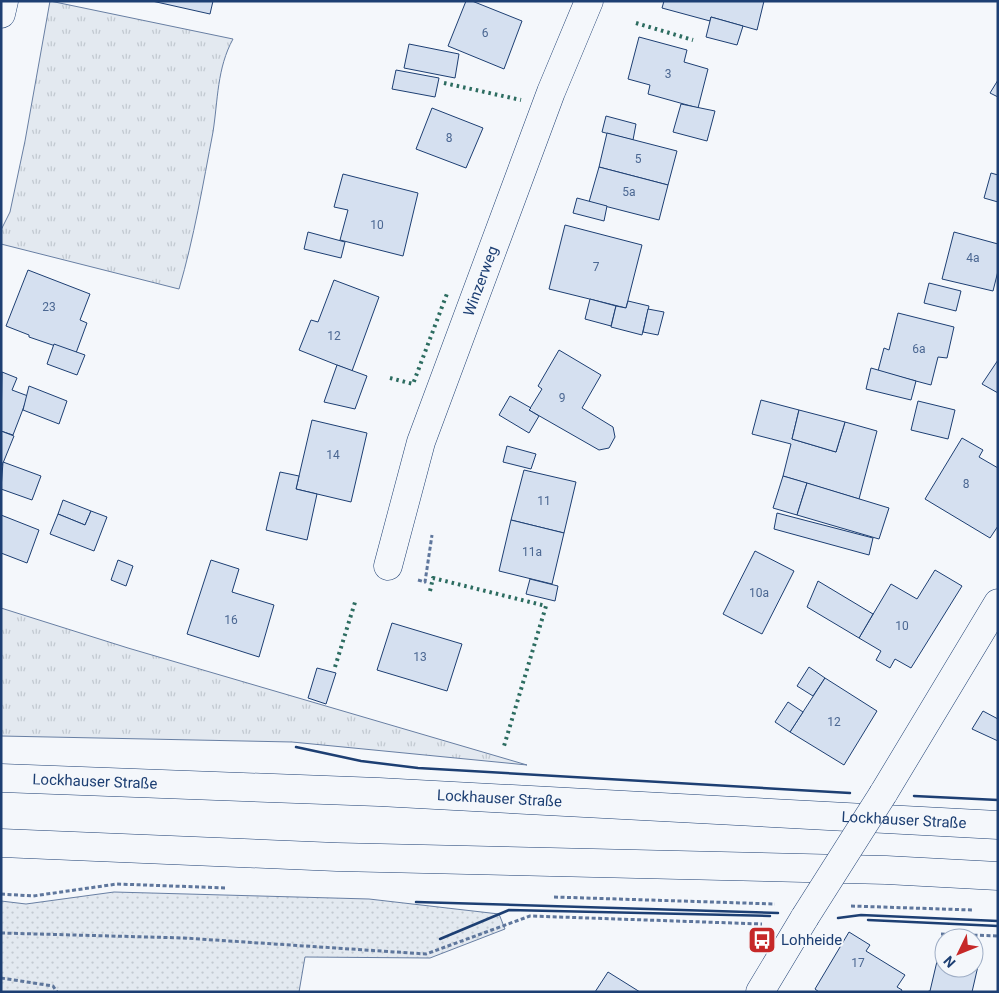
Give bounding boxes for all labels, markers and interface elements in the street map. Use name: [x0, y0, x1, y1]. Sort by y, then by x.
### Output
house number: 6: [482, 26, 489, 40]
house number: 3: [665, 67, 671, 81]
house number: 8: [446, 131, 453, 145]
house number: 5: [635, 152, 642, 166]
house number: 5a: [622, 185, 636, 199]
house number: 10: [370, 218, 384, 232]
street label: Winzerweg: [460, 243, 502, 319]
house number: 4a: [966, 251, 980, 265]
house number: 7: [593, 260, 600, 274]
house number: 23: [42, 300, 56, 314]
house number: 12: [327, 329, 341, 343]
house number: 6a: [912, 342, 926, 356]
house number: 9: [559, 391, 565, 405]
house number: 14: [326, 448, 340, 462]
house number: 8: [963, 477, 970, 491]
house number: 11: [537, 494, 551, 508]
house number: 11a: [522, 545, 542, 559]
house number: 10a: [749, 586, 769, 600]
house number: 16: [224, 613, 238, 627]
house number: 10: [895, 619, 909, 633]
house number: 13: [413, 650, 427, 664]
house number: 12: [827, 715, 841, 729]
street label: Lockhauser Straße: [32, 770, 158, 793]
street label: Lockhauser Straße: [437, 786, 563, 811]
street label: Lockhauser Straße: [841, 808, 967, 832]
bus stop icon: Lohheide: [747, 925, 777, 955]
north arrow: [934, 928, 984, 978]
place label: Lohheide: [781, 931, 842, 949]
text: N: [940, 953, 959, 971]
house number: 17: [851, 956, 865, 970]

